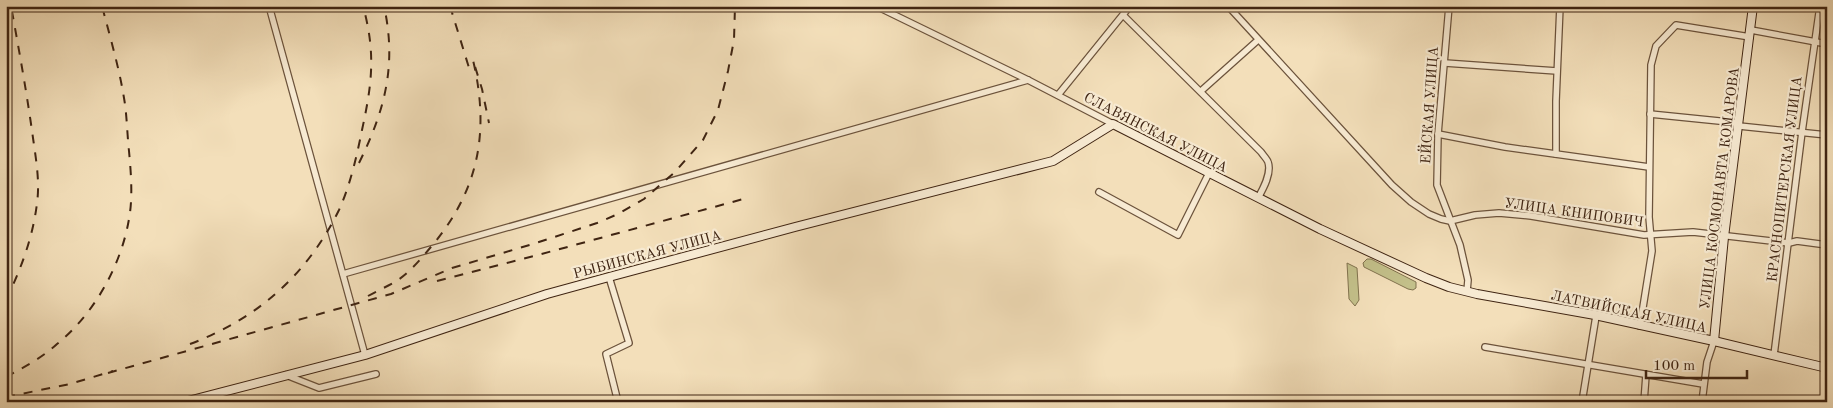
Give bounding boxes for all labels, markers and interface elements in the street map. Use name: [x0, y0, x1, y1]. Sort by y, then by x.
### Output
street label: ЕЙСКАЯ УЛИЦА: [1415, 45, 1441, 164]
street label: УЛИЦА КОСМОНАВТА КОМАРОВА: [1698, 66, 1742, 310]
street label: КРАСНОПИТЕРСКАЯ УЛИЦА: [1765, 75, 1805, 283]
street label: СЛАВЯНСКАЯ УЛИЦА: [1081, 90, 1230, 175]
street label: УЛИЦА КНИПОВИЧ: [1503, 196, 1644, 230]
street label: РЫБИНСКАЯ УЛИЦА: [572, 228, 723, 281]
street label: ЛАТВИЙСКАЯ УЛИЦА: [1550, 285, 1709, 335]
scale bar: [1646, 348, 1747, 380]
text: 100 m: [1653, 359, 1695, 374]

